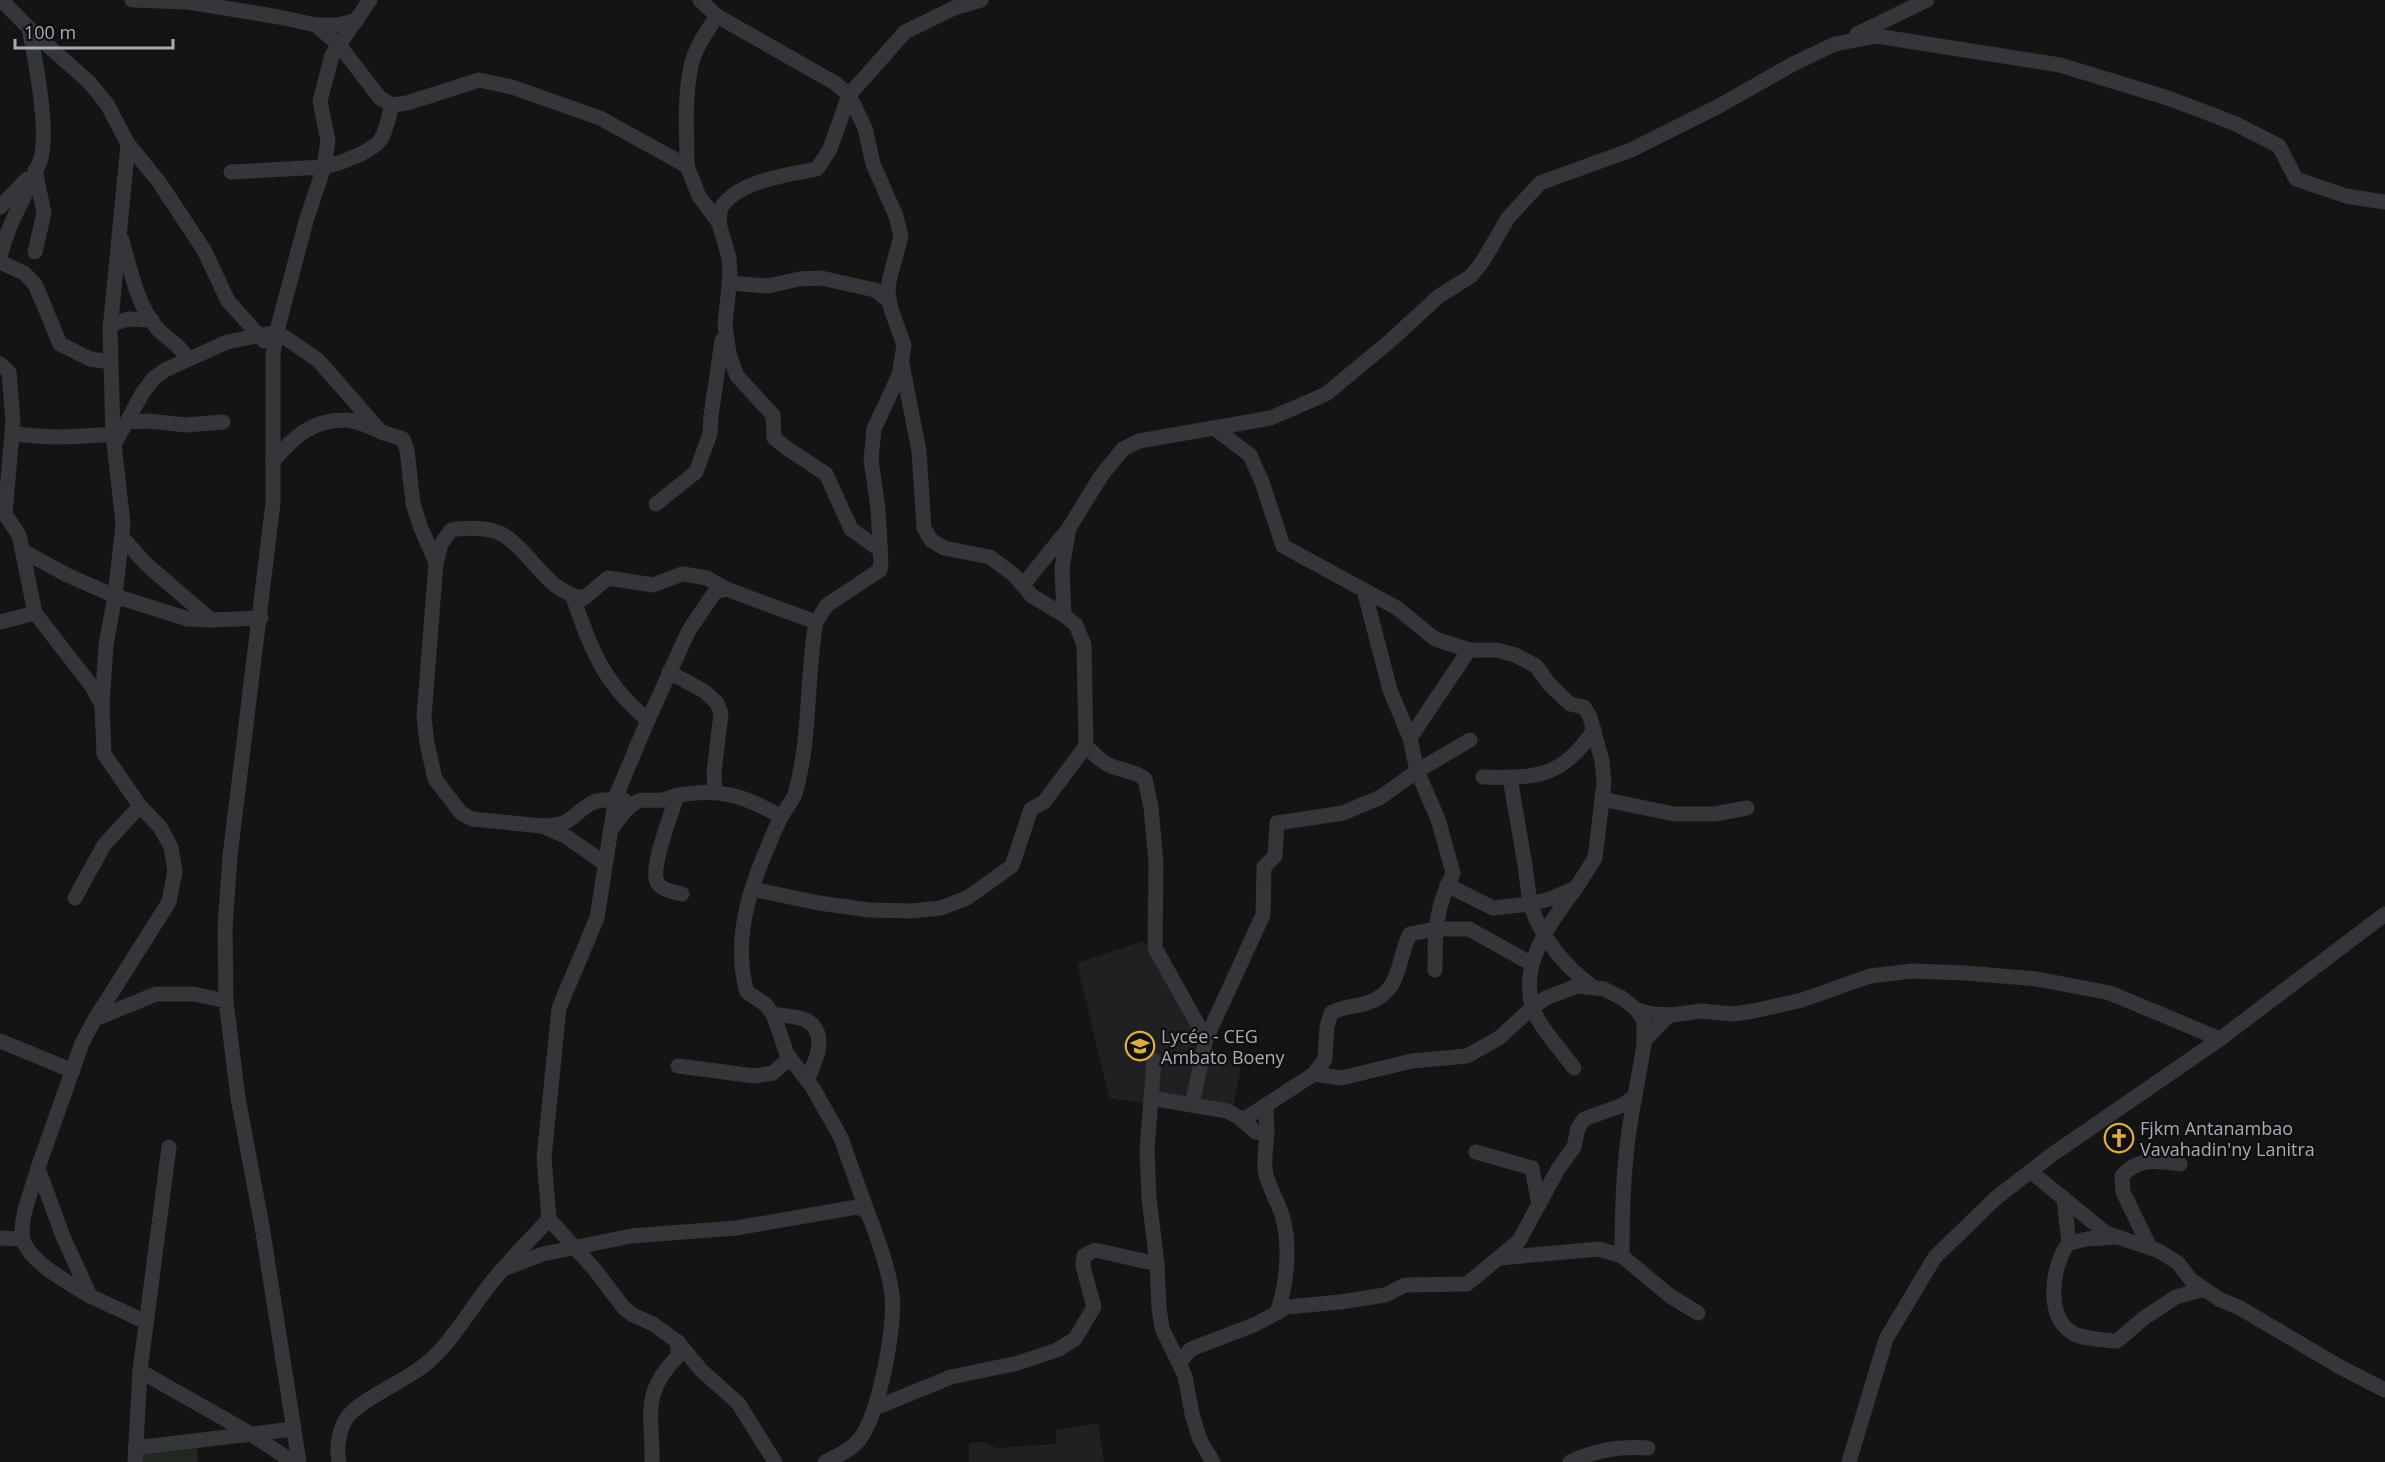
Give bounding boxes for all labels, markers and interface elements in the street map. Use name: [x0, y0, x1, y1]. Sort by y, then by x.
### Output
scale bar: [15, 12, 172, 50]
text: 100 m: [24, 20, 76, 44]
place label: Lycée - CEG Ambato Boeny: [1161, 1024, 1286, 1069]
school or university icon: Lycée - CEG Ambato Boeny: [1124, 1030, 1156, 1062]
place label: Fjkm Antanambao Vavahadin'ny Lanitra: [2140, 1116, 2315, 1161]
church icon: Fjkm Antanambao Vavahadin'ny Lanitra: [2103, 1122, 2135, 1154]

